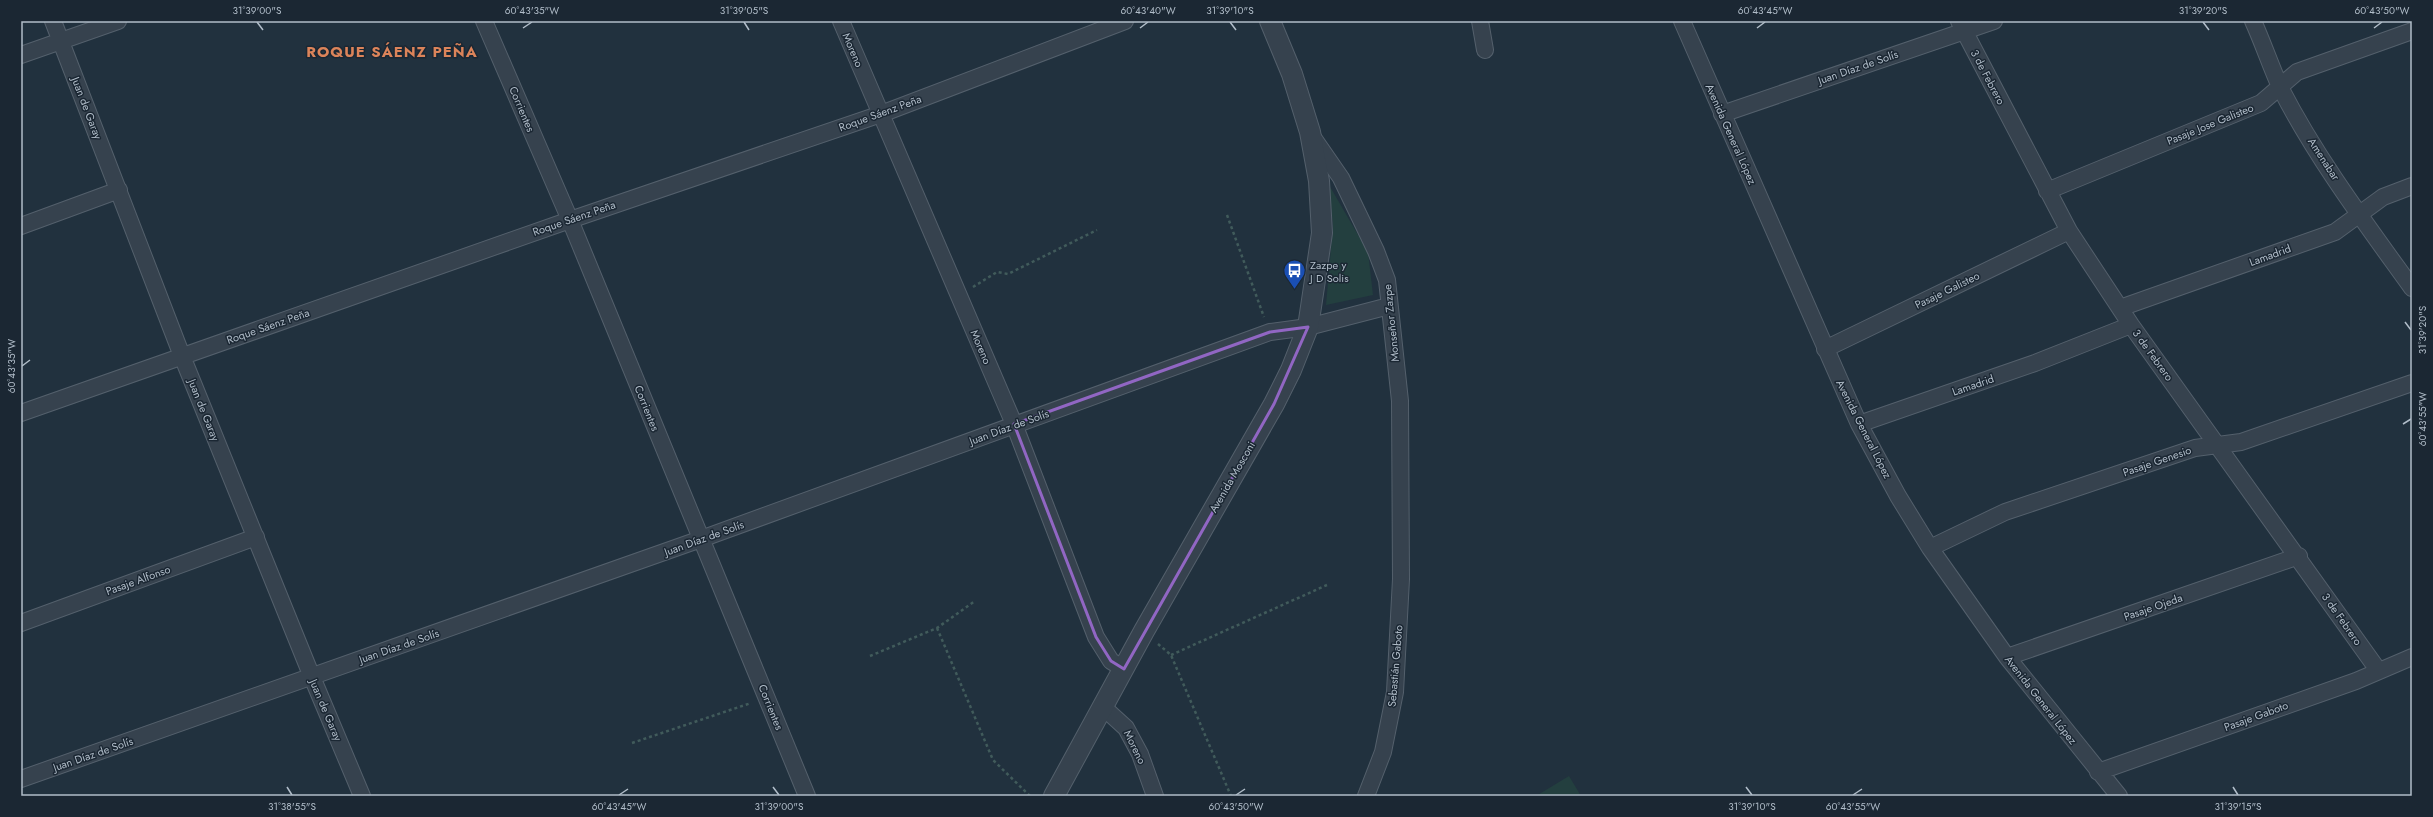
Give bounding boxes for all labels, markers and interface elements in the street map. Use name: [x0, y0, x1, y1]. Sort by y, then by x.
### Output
text: 31°39'00"S: [233, 3, 282, 18]
text: 60°43'35"W: [505, 3, 559, 18]
text: 31°39'05"S: [720, 3, 769, 18]
text: 60°43'40"W: [1120, 3, 1176, 18]
text: 31°39'10"S: [1206, 3, 1254, 18]
text: 60°43'45"W: [1738, 3, 1792, 18]
text: 31°39'20"S: [2179, 3, 2228, 18]
text: 60°43'50"W: [2355, 3, 2410, 18]
street label: Moreno: [839, 30, 867, 70]
district label: ROQUE SÁENZ PEÑA: [306, 41, 478, 63]
street label: Juan Díaz de Solís: [1814, 46, 1901, 89]
street label: 3 de Febrero: [1967, 47, 2009, 107]
street label: Juan de Garay: [67, 73, 106, 142]
street label: Avenida General López: [1702, 81, 1760, 187]
street label: Corrientes: [505, 84, 539, 135]
street label: Roque Sáenz Peña: [836, 91, 924, 135]
street label: Pasaje Jose Galisteo: [2164, 99, 2256, 149]
street label: Amenabar: [2304, 135, 2344, 184]
street label: Roque Sáenz Peña: [530, 196, 618, 240]
street label: Lamadrid: [2247, 240, 2293, 270]
place label: Zazpe y J D Solis: [1308, 257, 1349, 286]
bus stop icon: Zazpe y J D Solis: [1282, 258, 1308, 291]
street label: Pasaje Galisteo: [1912, 267, 1982, 313]
street label: Monseñor Zazpe: [1379, 283, 1403, 363]
street label: Roque Sáenz Peña: [224, 304, 312, 348]
text: 31°39'20"S: [2415, 305, 2430, 354]
street label: 3 de Febrero: [2129, 326, 2177, 384]
street label: Moreno: [967, 327, 995, 367]
text: 60°43'35"W: [4, 339, 19, 393]
street label: Lamadrid: [1950, 370, 1996, 400]
street label: Juan de Garay: [184, 375, 224, 444]
street label: Avenida General López: [1832, 377, 1896, 481]
street label: Corrientes: [631, 383, 664, 434]
text: 60°43'55"W: [2415, 392, 2430, 446]
street label: Juan Díaz de Solís: [965, 405, 1052, 450]
street label: Avenida Mosconi: [1205, 438, 1259, 516]
street label: Pasaje Genesio: [2121, 442, 2193, 480]
street label: Juan Díaz de Solís: [660, 516, 747, 561]
street label: Pasaje Alfonso: [104, 561, 172, 599]
street label: Pasaje Ojeda: [2122, 589, 2184, 625]
street label: 3 de Febrero: [2318, 590, 2366, 648]
street label: Sebastián Gaboto: [1383, 624, 1407, 708]
street label: Juan Díaz de Solís: [355, 625, 442, 668]
street label: Avenida General López: [2001, 652, 2081, 748]
street label: Juan de Garay: [305, 675, 346, 743]
street label: Corrientes: [755, 682, 788, 733]
street label: Pasaje Gaboto: [2222, 697, 2290, 735]
street label: Moreno: [1120, 727, 1150, 767]
street label: Juan Díaz de Solís: [49, 733, 136, 776]
text: 31°38'55"S: [268, 799, 316, 814]
text: 60°43'45"W: [592, 799, 646, 814]
text: 31°39'00"S: [755, 799, 804, 814]
text: 60°43'50"W: [1209, 799, 1264, 814]
text: 31°39'10"S: [1728, 799, 1776, 814]
text: 60°43'55"W: [1826, 799, 1880, 814]
text: 31°39'15"S: [2214, 799, 2262, 814]

